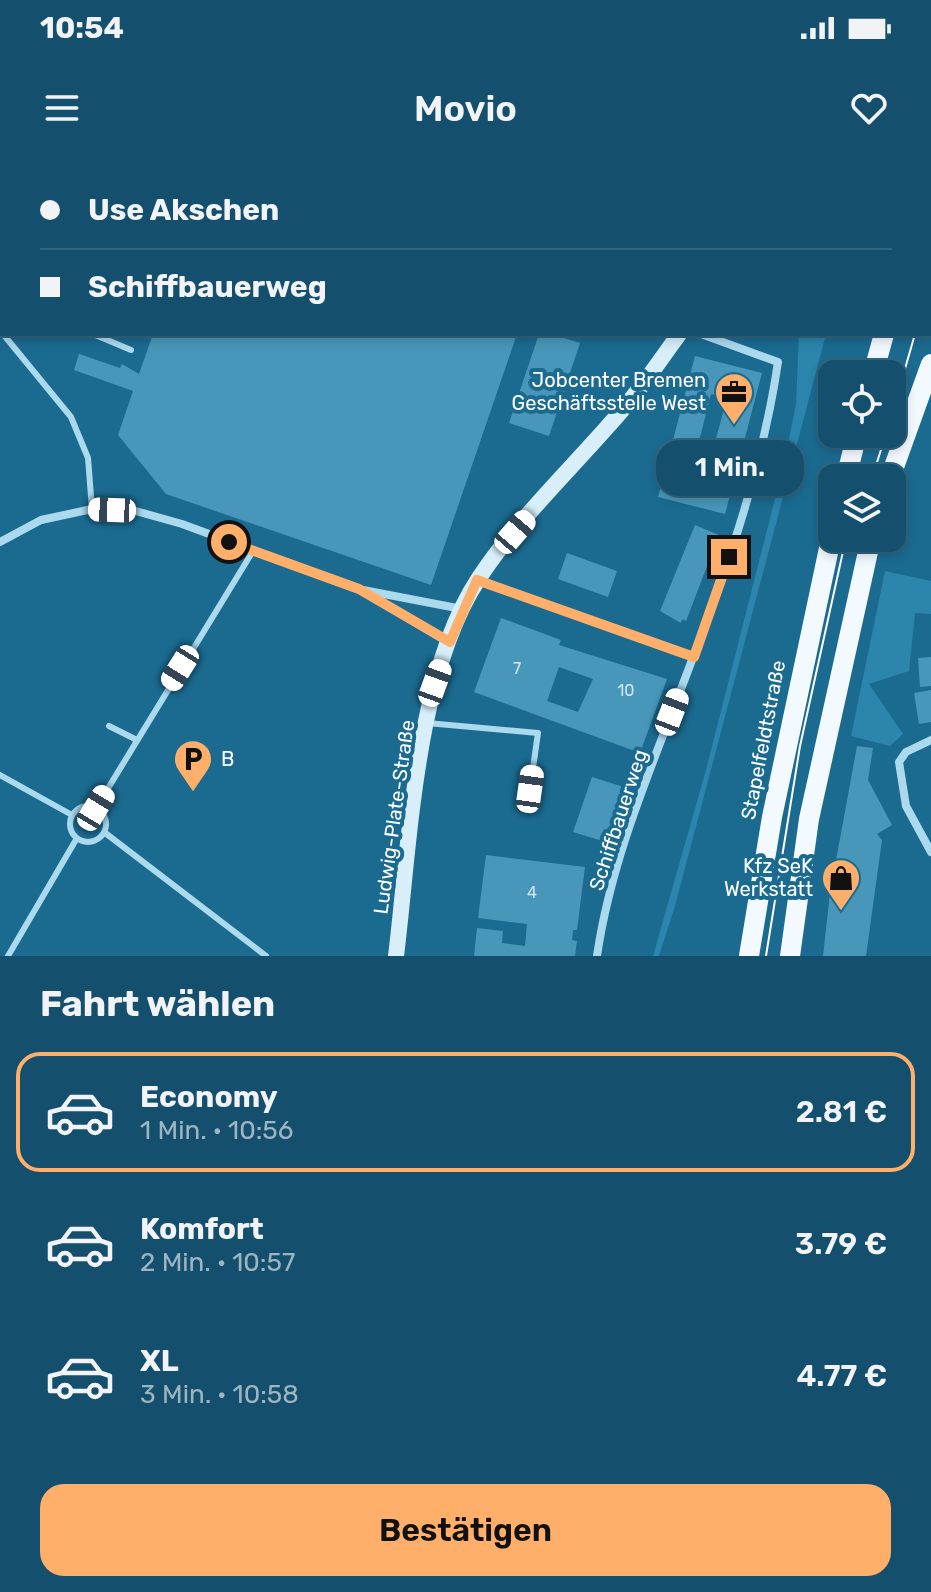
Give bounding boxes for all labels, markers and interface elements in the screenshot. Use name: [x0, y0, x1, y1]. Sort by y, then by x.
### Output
text: 10:54: [40, 10, 124, 46]
icon: menu: [40, 86, 84, 130]
icon: heart: [847, 86, 891, 130]
text: Movio: [414, 87, 517, 130]
text: Use Akschen: [88, 192, 279, 228]
text: Schiffbauerweg: [88, 269, 327, 305]
map controls: [818, 360, 906, 552]
button: locate: [818, 360, 906, 448]
place label: Jobcenter Bremen Geschäftsstelle West: [512, 368, 706, 415]
office icon: Jobcenter Bremen Geschäftsstelle West: [713, 371, 755, 426]
callout: 1 Min.: [655, 441, 803, 497]
text: 1 Min.: [695, 452, 765, 483]
button: layers: [818, 464, 906, 552]
car: [88, 497, 136, 523]
car: [490, 506, 540, 558]
route start: [211, 524, 247, 560]
route end: [711, 539, 747, 575]
car: [157, 641, 203, 695]
car: [416, 656, 454, 710]
street label: Stapelfeldtstraße: [736, 658, 790, 822]
house number: 7: [513, 659, 521, 678]
house number: 10: [617, 681, 635, 700]
car: [652, 685, 692, 739]
street label: Ludwig-Plate-Straße: [368, 718, 420, 916]
parking icon: B: [172, 738, 214, 793]
street label: Schiffbauerweg: [584, 746, 652, 894]
place label: B: [221, 747, 234, 771]
car: [515, 764, 545, 814]
car: [73, 781, 119, 835]
place label: Kfz SeK Werkstatt: [724, 854, 813, 901]
shop icon: Kfz SeK Werkstatt: [820, 857, 862, 912]
house number: 4: [527, 883, 537, 902]
text: Fahrt wählen: [40, 982, 275, 1025]
icon: car: [44, 1076, 116, 1148]
text: Economy: [140, 1079, 278, 1115]
text: 2.81 €: [796, 1094, 887, 1130]
text: 1 Min. · 10:56: [140, 1115, 293, 1146]
icon: car: [44, 1208, 116, 1280]
text: Komfort: [140, 1211, 264, 1247]
text: 3.79 €: [795, 1226, 887, 1262]
text: 2 Min. · 10:57: [140, 1247, 295, 1278]
icon: car: [44, 1340, 116, 1412]
text: XL: [140, 1343, 179, 1379]
text: 4.77 €: [797, 1358, 887, 1394]
text: 3 Min. · 10:58: [140, 1379, 299, 1410]
button: Bestätigen: [40, 1484, 891, 1576]

